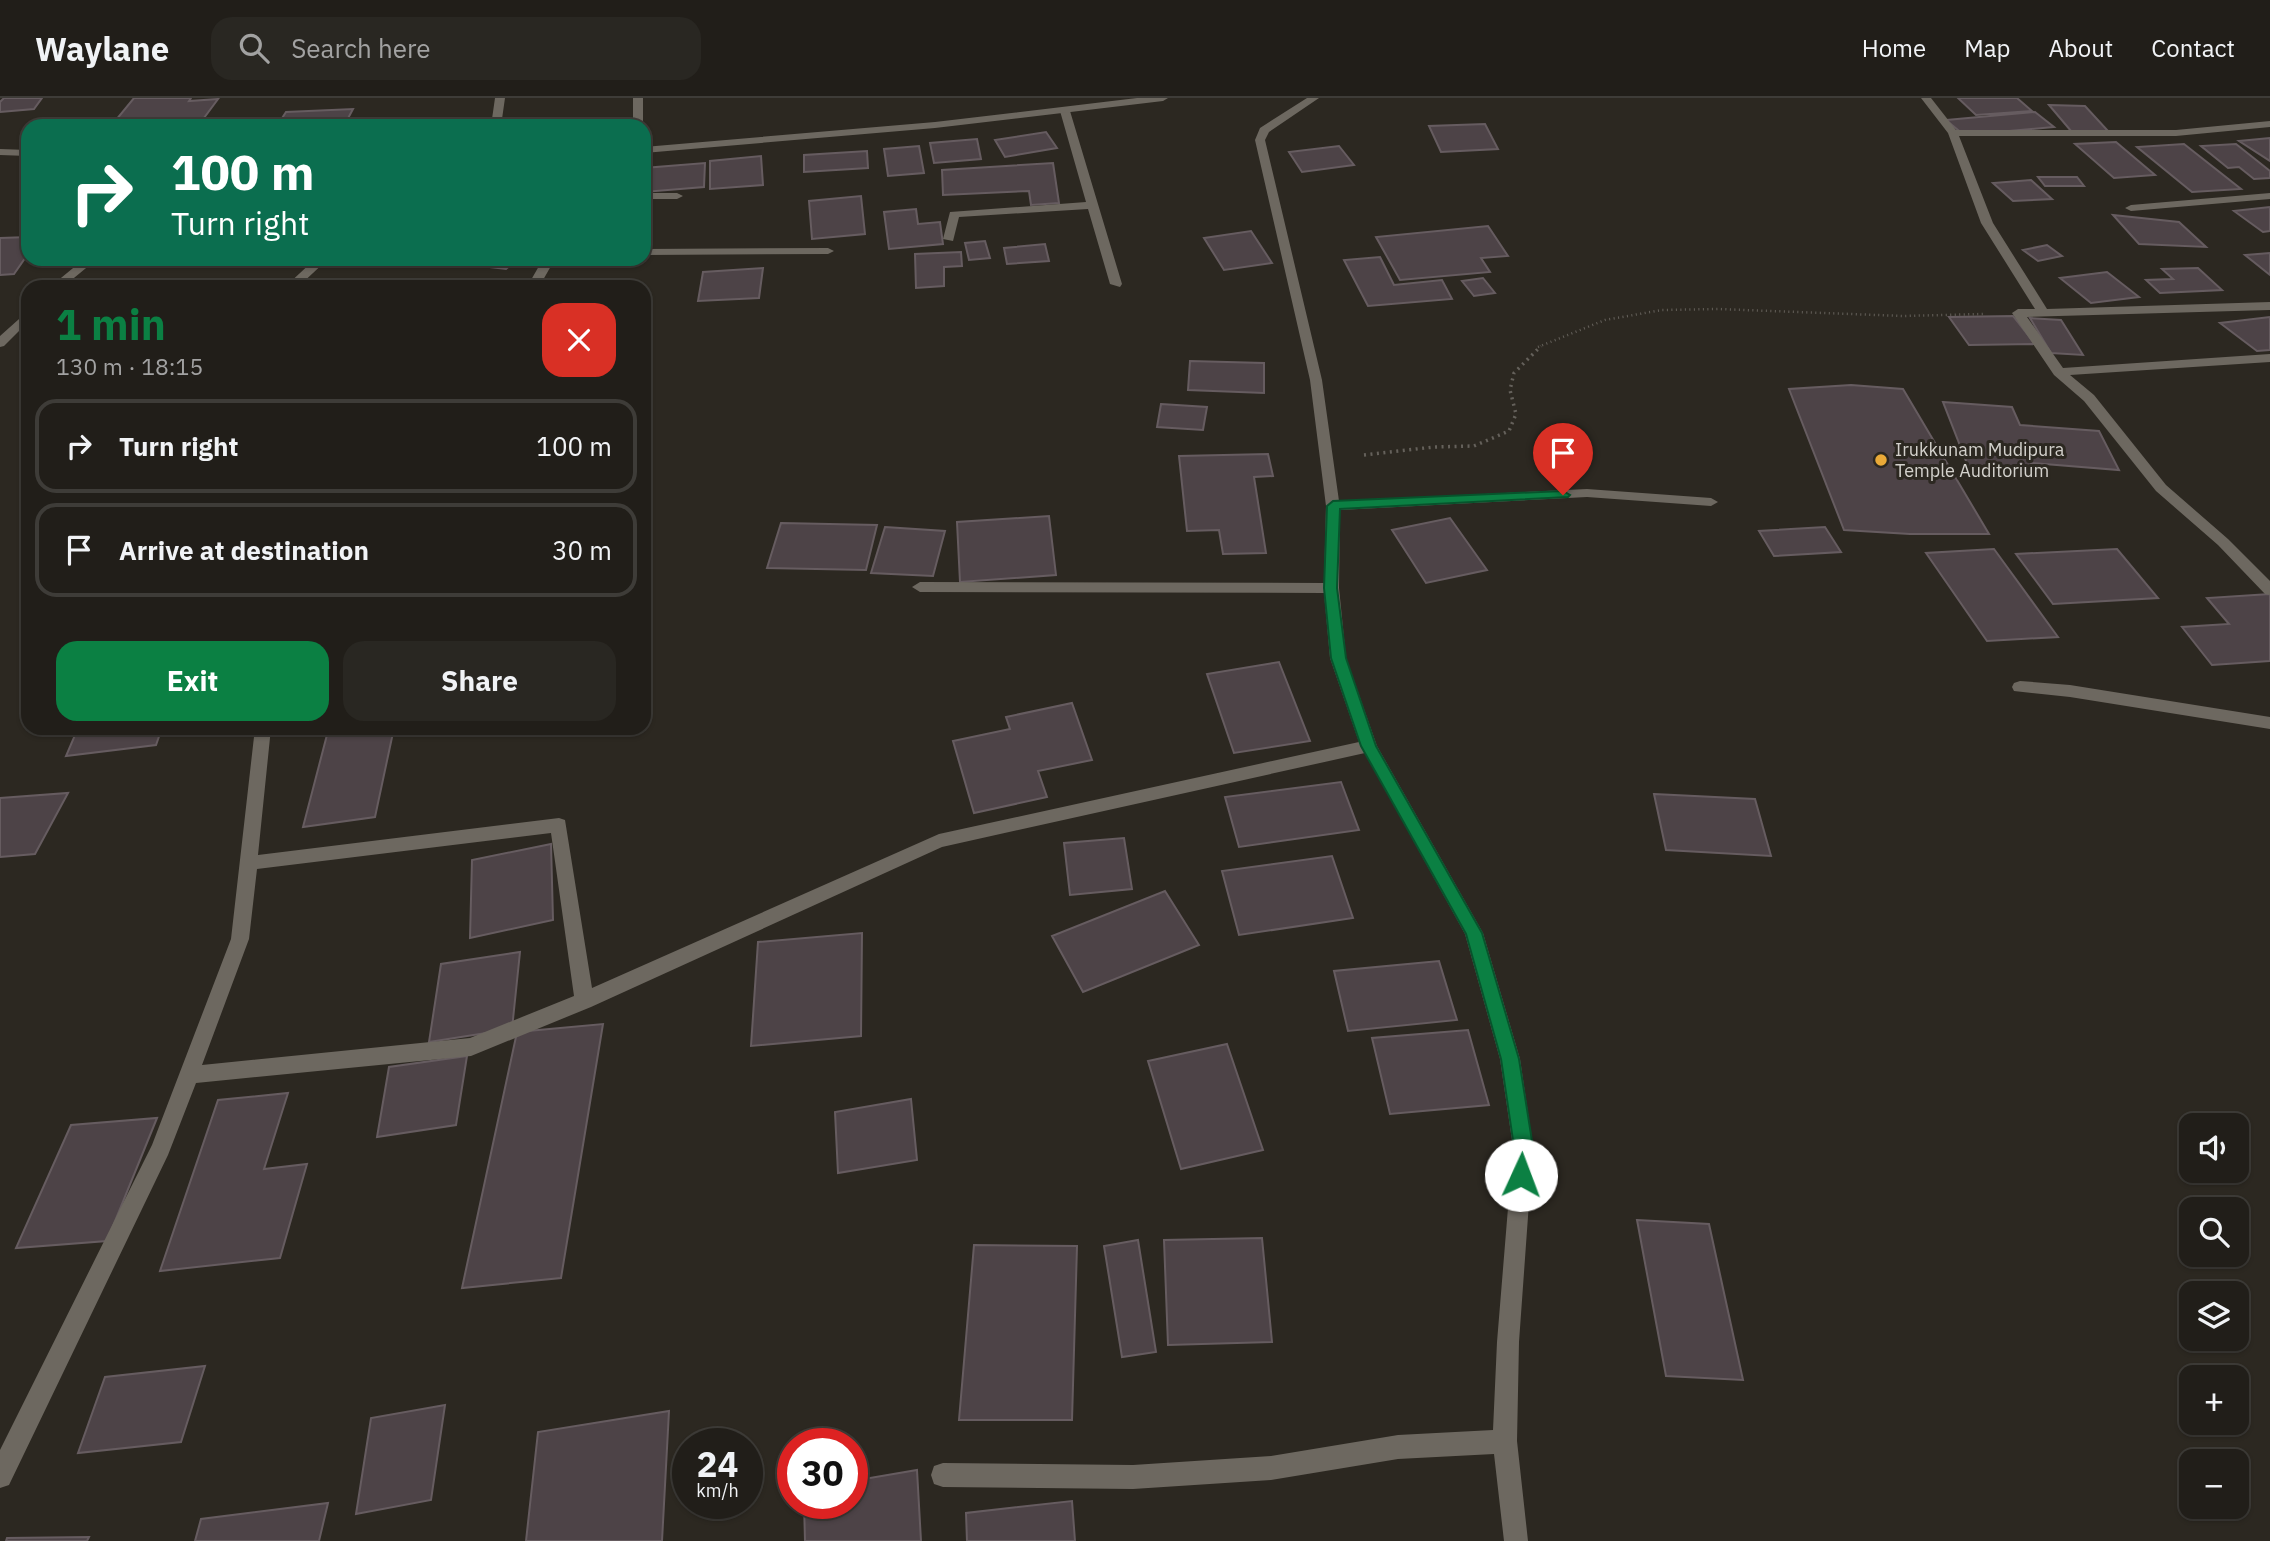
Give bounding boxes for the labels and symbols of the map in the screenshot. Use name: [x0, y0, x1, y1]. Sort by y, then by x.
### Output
pin: [1533, 423, 1593, 495]
place label: Irukkunam Mudipura Temple Auditorium: [1895, 438, 2065, 482]
marker: Irukkunam Mudipura Temple Auditorium: [1873, 452, 1889, 468]
position arrow: [1484, 1138, 1558, 1212]
speed limit sign: 30: [777, 1428, 868, 1519]

